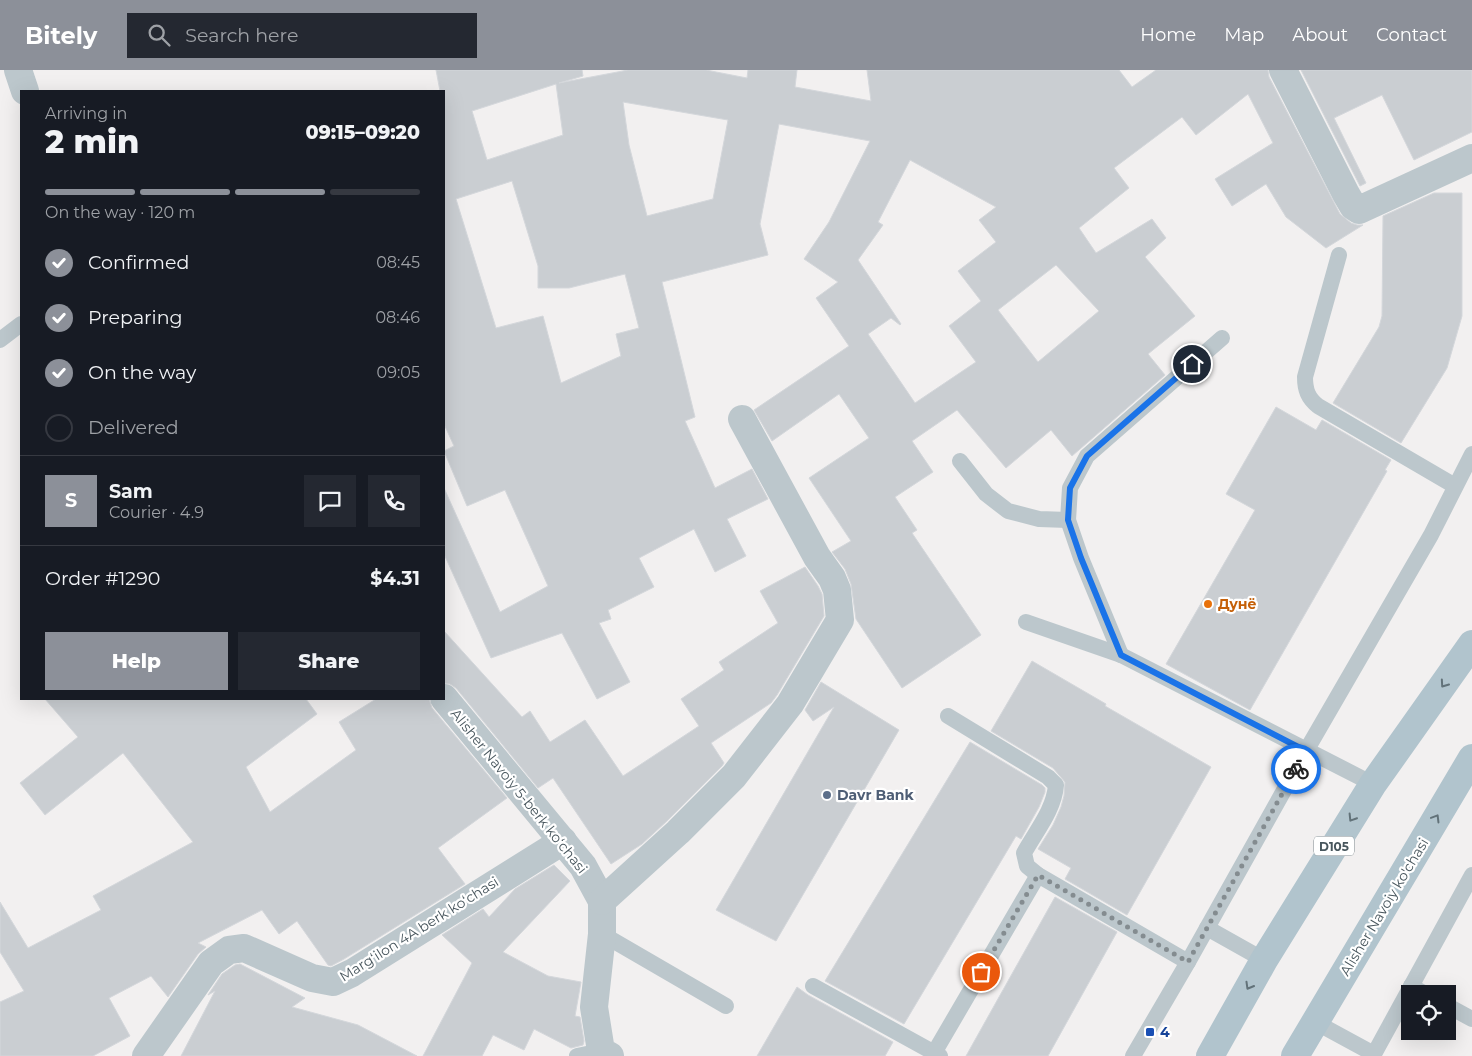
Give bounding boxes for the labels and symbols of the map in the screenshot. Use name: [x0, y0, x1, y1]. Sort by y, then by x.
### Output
pin: [1171, 343, 1213, 385]
place label: Дунё: [1218, 595, 1257, 613]
marker: Дунё: [1202, 598, 1214, 610]
one-way arrow: [1441, 678, 1450, 688]
street label: Alisher Navoiy 5-berk koʻchasi: [447, 705, 591, 877]
courier: [1271, 744, 1321, 794]
place label: Davr Bank: [837, 786, 914, 804]
marker: Davr Bank: [821, 789, 833, 801]
one-way arrow: [1348, 812, 1358, 821]
one-way arrow: [1430, 815, 1440, 824]
street label: Alisher Navoiy ko'chasi: [1336, 835, 1432, 979]
road number: D105: [1314, 836, 1354, 856]
street label: Margʻilon 4А berk koʻchasi: [336, 873, 502, 985]
pin: [960, 951, 1002, 993]
one-way arrow: [1245, 981, 1255, 990]
place label: 4: [1160, 1023, 1170, 1041]
marker: 4: [1144, 1026, 1156, 1038]

